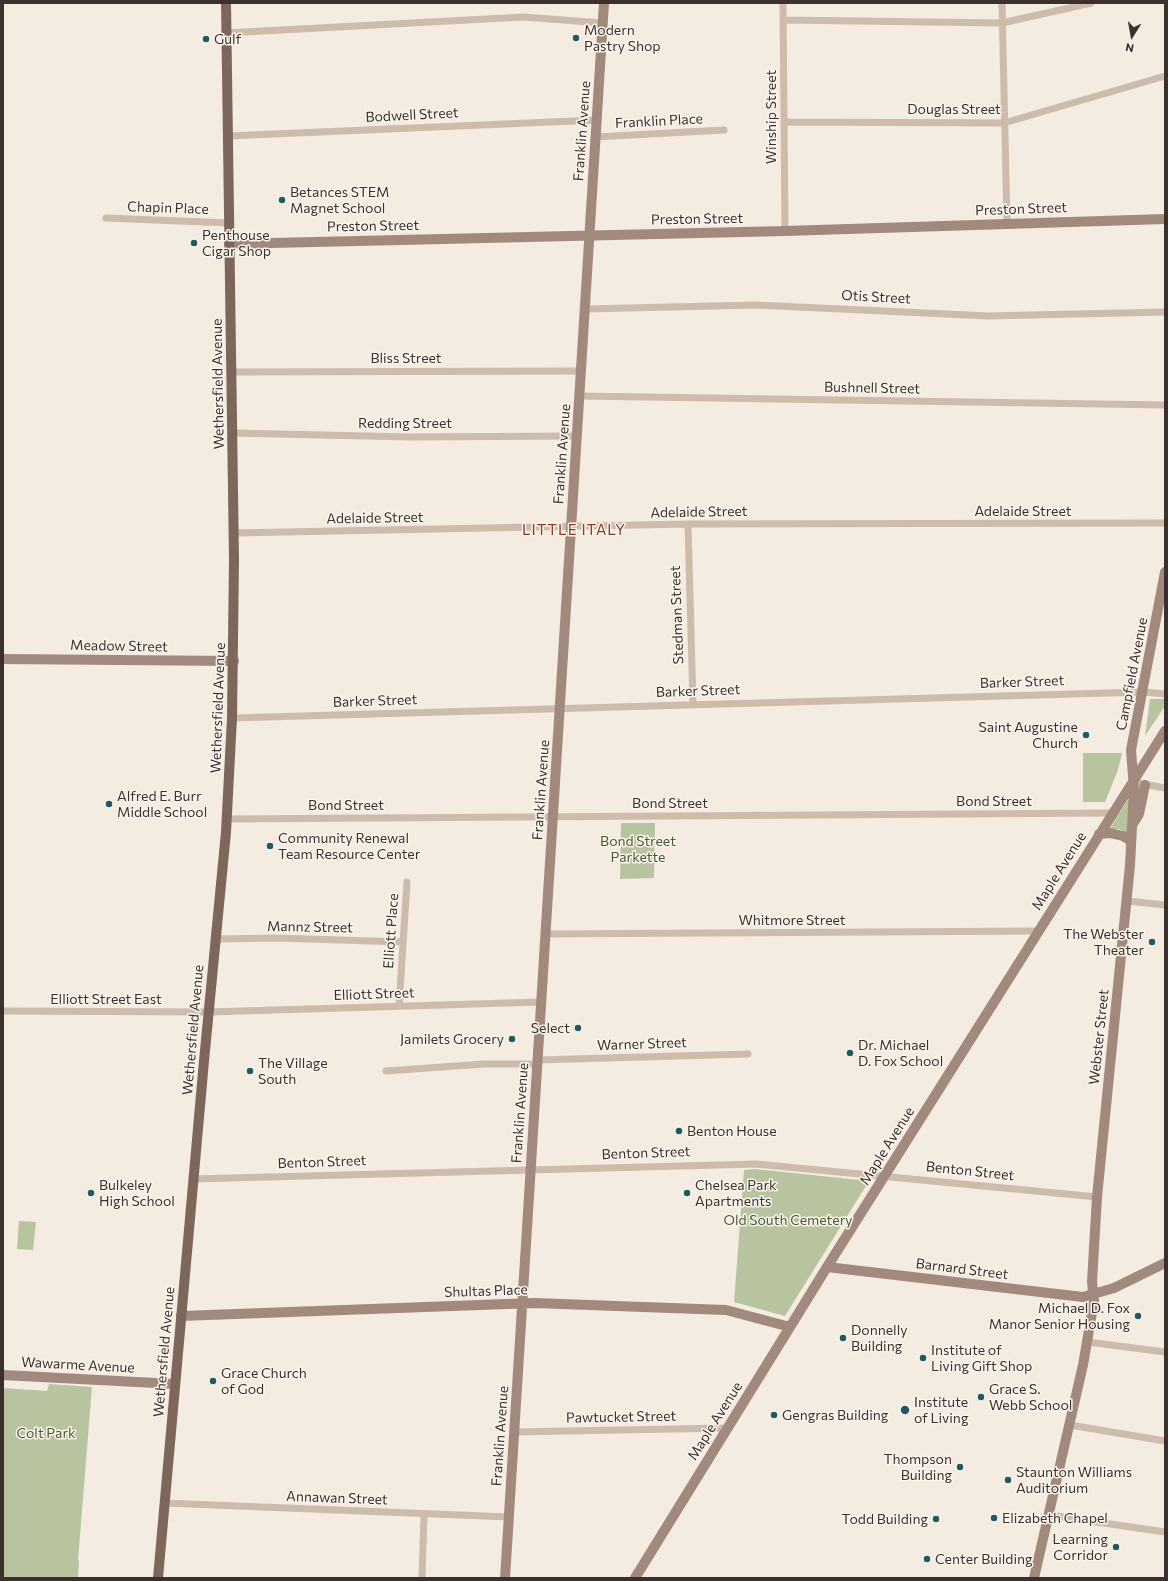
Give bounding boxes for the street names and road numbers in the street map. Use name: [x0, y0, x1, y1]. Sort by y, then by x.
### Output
street label: Winship Street: [763, 70, 779, 164]
street label: Franklin Avenue: [570, 80, 594, 182]
street label: Douglas Street: [907, 101, 1001, 117]
street label: Bodwell Street: [365, 104, 459, 126]
street label: Franklin Place: [615, 110, 703, 132]
street label: Chapin Place: [127, 198, 209, 218]
street label: Preston Street: [975, 199, 1067, 219]
street label: Preston Street: [651, 210, 743, 228]
street label: Preston Street: [327, 217, 419, 235]
street label: Otis Street: [841, 287, 911, 307]
street label: Wethersfield Avenue: [208, 318, 228, 450]
street label: Bliss Street: [370, 350, 442, 366]
street label: Bushnell Street: [824, 379, 920, 397]
street label: Franklin Avenue: [550, 403, 574, 505]
street label: Redding Street: [358, 415, 452, 431]
street label: Adelaide Street: [650, 503, 748, 521]
street label: Adelaide Street: [974, 503, 1072, 519]
street label: Adelaide Street: [326, 509, 424, 527]
street label: Stedman Street: [667, 565, 687, 665]
street label: Campfield Avenue: [1113, 616, 1151, 732]
street label: Meadow Street: [70, 637, 168, 655]
street label: Wethersfield Avenue: [207, 642, 229, 774]
street label: Barker Street: [980, 672, 1064, 692]
street label: Barker Street: [656, 681, 740, 701]
street label: Barker Street: [333, 691, 417, 711]
street label: Franklin Avenue: [529, 739, 553, 841]
street label: Bond Street: [956, 793, 1032, 809]
street label: Bond Street: [632, 795, 708, 811]
street label: Bond Street: [308, 797, 384, 813]
street label: Maple Avenue: [1028, 829, 1090, 913]
street label: Elliott Place: [380, 893, 402, 969]
street label: Whitmore Street: [738, 912, 846, 928]
street label: Mannz Street: [267, 918, 353, 936]
street label: Wethersfield Avenue: [179, 964, 207, 1096]
street label: Elliott Street: [333, 984, 415, 1004]
street label: Webster Street: [1086, 988, 1112, 1086]
street label: Elliott Street East: [50, 991, 162, 1007]
street label: Warner Street: [597, 1034, 687, 1054]
street label: Franklin Avenue: [508, 1062, 532, 1164]
street label: Maple Avenue: [856, 1104, 918, 1188]
street label: Benton Street: [601, 1143, 691, 1163]
street label: Benton Street: [277, 1152, 367, 1172]
street label: Benton Street: [925, 1158, 1015, 1184]
street label: Barnard Street: [915, 1255, 1009, 1283]
street label: Shultas Place: [444, 1281, 528, 1301]
street label: Wethersfield Avenue: [150, 1286, 178, 1418]
street label: Wawarme Avenue: [21, 1354, 135, 1376]
street label: Maple Avenue: [684, 1379, 746, 1463]
street label: Franklin Avenue: [488, 1385, 512, 1487]
street label: Pawtucket Street: [566, 1408, 676, 1426]
street label: Annawan Street: [286, 1488, 388, 1508]

